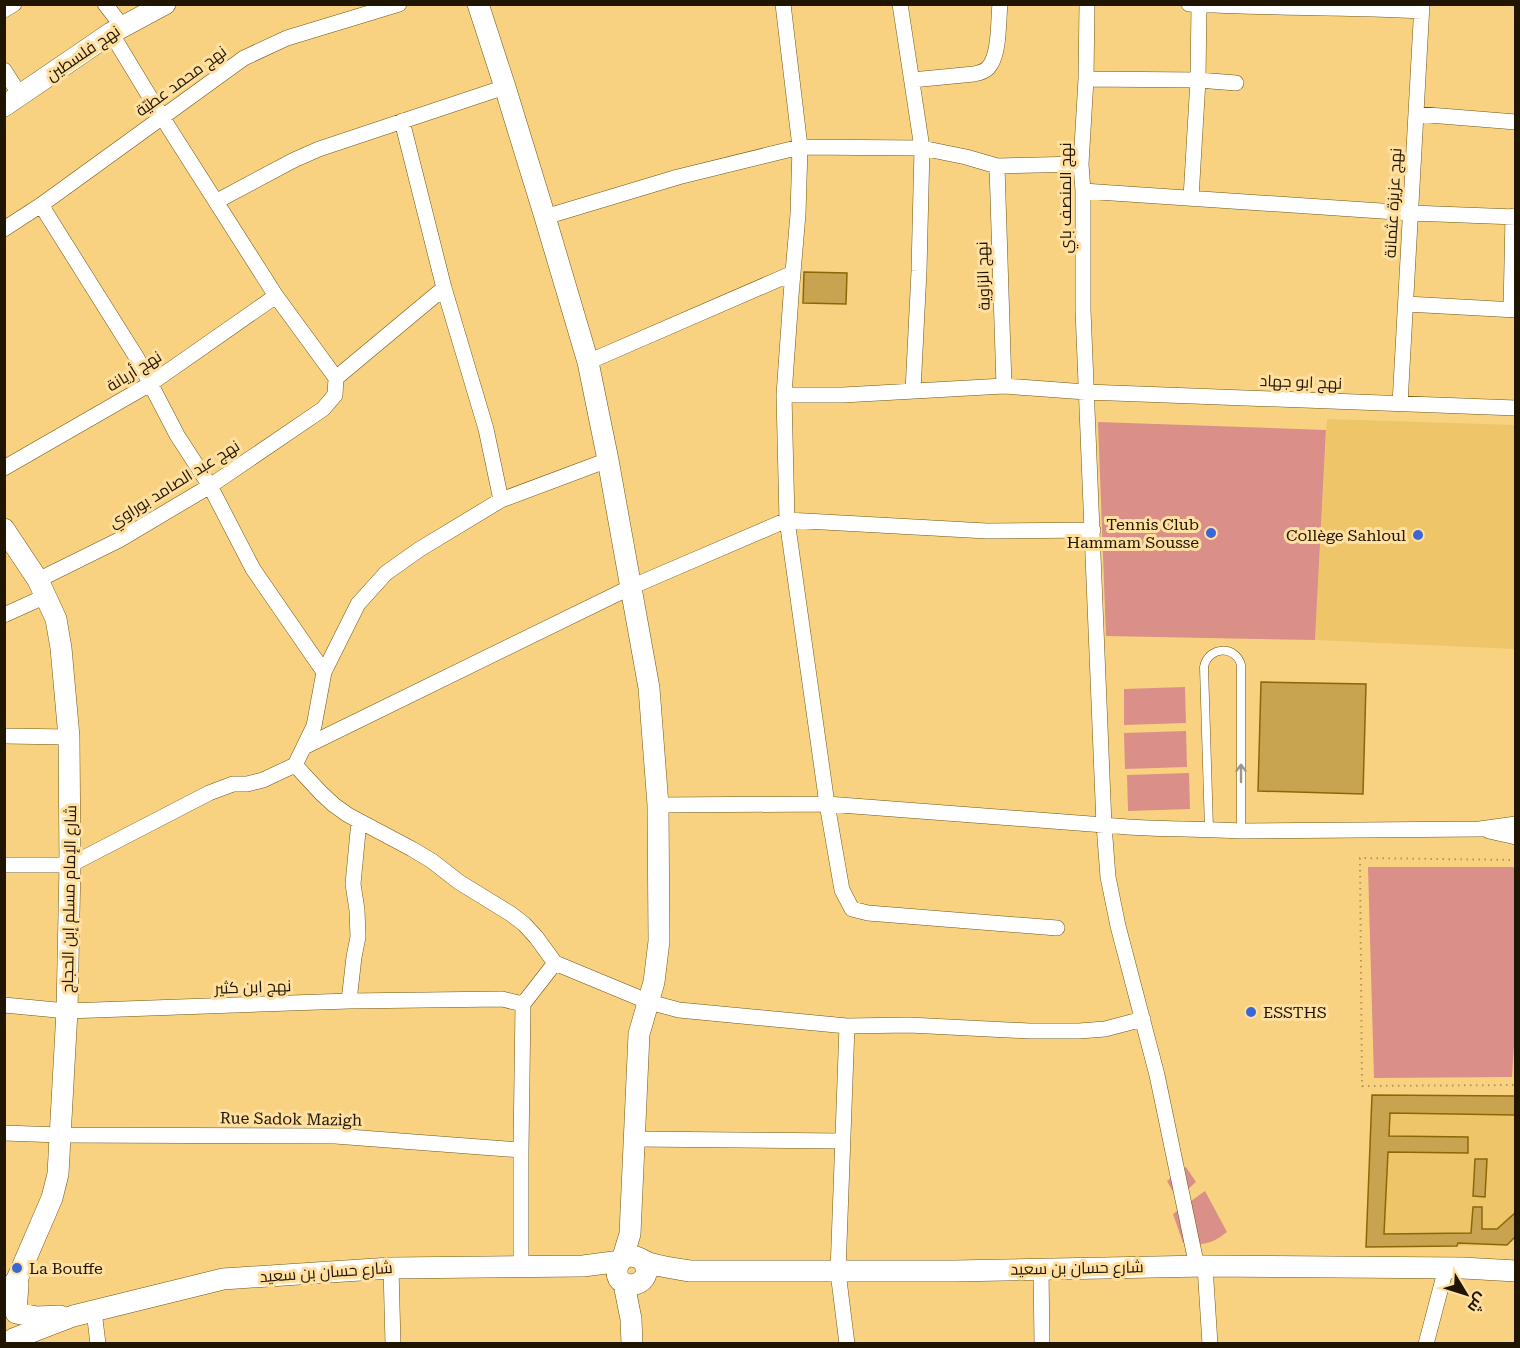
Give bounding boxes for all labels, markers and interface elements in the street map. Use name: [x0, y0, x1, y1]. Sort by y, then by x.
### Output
street label: نهج فلسطين: [42, 21, 125, 86]
street label: نهج محمد عطيّة: [132, 42, 231, 122]
street label: نهج المنصف باي: [1056, 142, 1079, 254]
street label: نهج عزيزة عثمانة: [1381, 147, 1407, 259]
street label: نهج الزاوية: [972, 241, 996, 311]
street label: نهج أريانة: [103, 347, 166, 397]
street label: نهج ابو جهاد: [1259, 371, 1343, 395]
street label: نهج عبد الصامد بوراوي: [105, 436, 245, 535]
place label: Tennis Club Hammam Sousse: [1067, 515, 1199, 552]
marker: Tennis Club Hammam Sousse: [1204, 526, 1218, 540]
place label: Collège Sahloul: [1286, 526, 1406, 545]
marker: Collège Sahloul: [1411, 528, 1425, 542]
one-way arrow: [1235, 763, 1247, 783]
street label: شارع اﻹمام مسلم إبن الحجاج: [58, 805, 82, 993]
street label: نهج ابن كثير: [213, 976, 292, 1000]
place label: ESSTHS: [1263, 1003, 1327, 1022]
marker: ESSTHS: [1244, 1005, 1258, 1019]
street label: Rue Sadok Mazigh: [220, 1108, 362, 1130]
street label: شارع حسان بن سعيد: [1010, 1257, 1144, 1281]
street label: شارع حسان بن سعيد: [259, 1258, 393, 1288]
place label: La Bouffe: [29, 1259, 103, 1278]
marker: La Bouffe: [10, 1261, 24, 1275]
north arrow: [1436, 1264, 1496, 1324]
text: ش: [1464, 1289, 1491, 1317]

